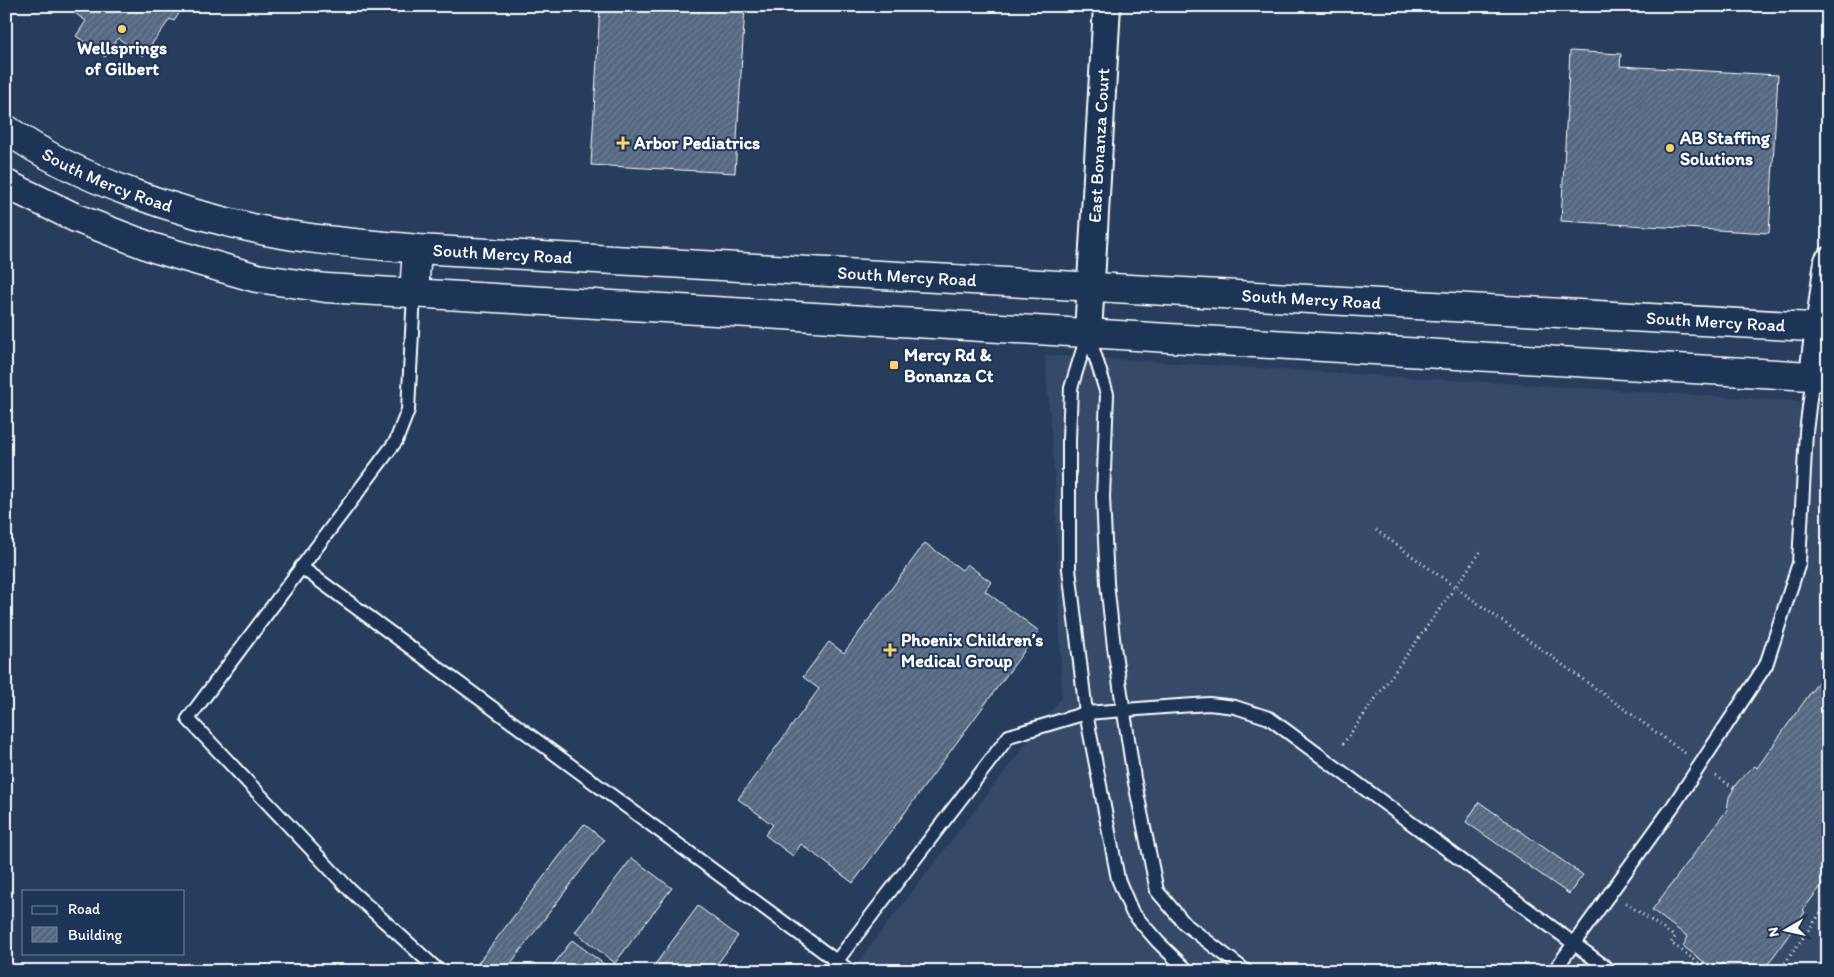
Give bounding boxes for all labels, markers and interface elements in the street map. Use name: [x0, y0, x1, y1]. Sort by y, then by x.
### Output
marker: Wellsprings of Gilbert: [116, 23, 128, 35]
place label: Wellsprings of Gilbert: [77, 37, 167, 80]
street label: East Bonanza Court: [1083, 67, 1114, 223]
place label: AB Staffing Solutions: [1679, 127, 1771, 170]
place label: Arbor Pediatrics: [633, 132, 760, 154]
marker: Arbor Pediatrics: [616, 136, 630, 150]
marker: AB Staffing Solutions: [1664, 142, 1676, 154]
street label: South Mercy Road: [38, 143, 175, 217]
street label: South Mercy Road: [432, 239, 573, 269]
street label: South Mercy Road: [837, 262, 977, 291]
street label: South Mercy Road: [1241, 284, 1382, 314]
street label: South Mercy Road: [1645, 307, 1786, 337]
place label: Mercy Rd & Bonanza Ct: [904, 344, 994, 387]
marker: Mercy Rd & Bonanza Ct: [888, 359, 900, 371]
place label: Phoenix Children’s Medical Group: [901, 629, 1043, 672]
marker: Phoenix Children’s Medical Group: [883, 643, 897, 657]
legend: [22, 890, 185, 954]
text: Road: [68, 900, 101, 918]
north arrow: [1762, 904, 1812, 954]
text: Building: [68, 926, 122, 944]
text: N: [1765, 926, 1783, 938]

